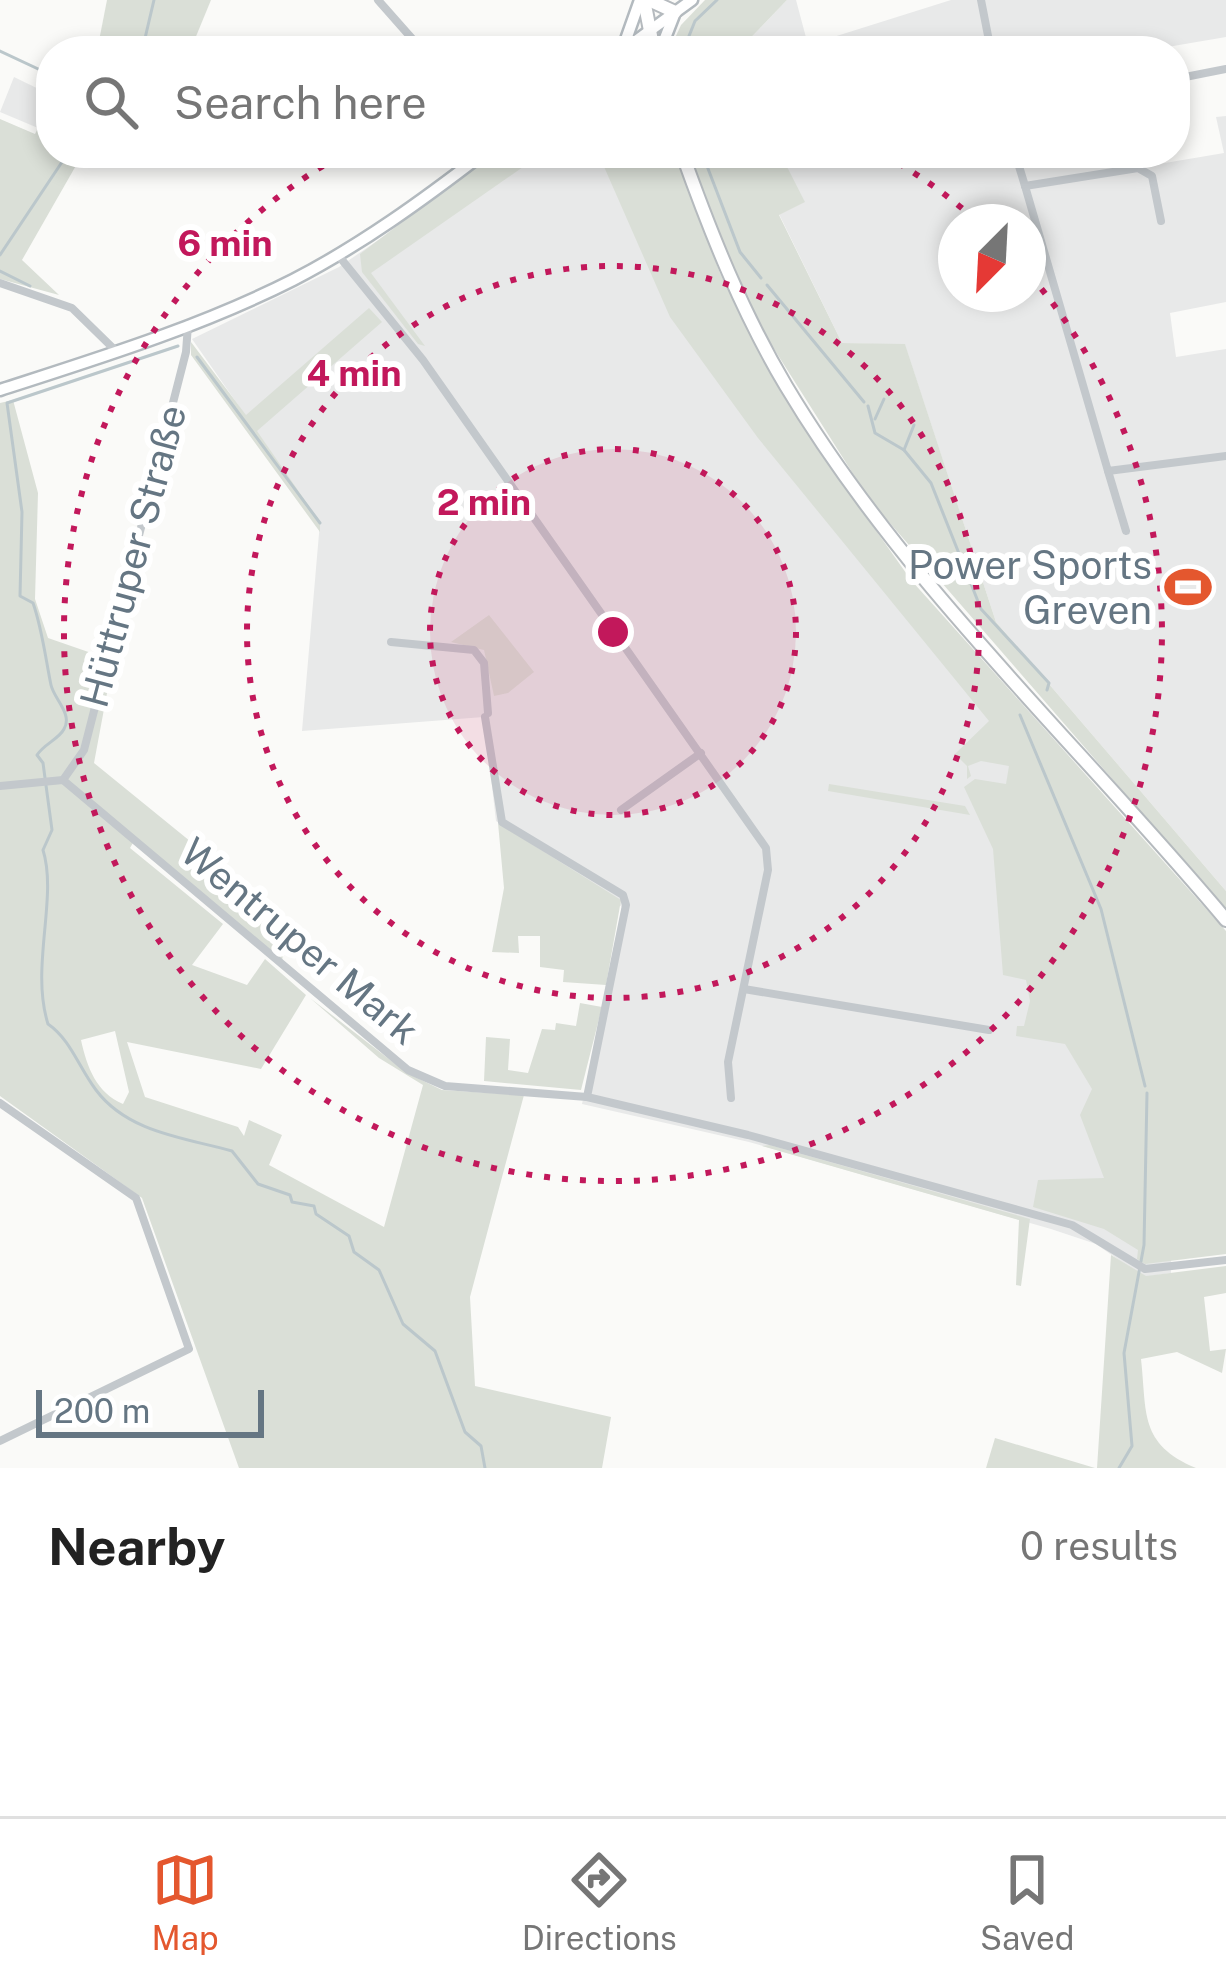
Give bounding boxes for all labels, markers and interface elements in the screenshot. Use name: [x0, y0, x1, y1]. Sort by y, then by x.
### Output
search box: [36, 36, 1190, 168]
icon: search: [78, 69, 144, 135]
text: Search here: [174, 76, 427, 129]
north arrow: [938, 204, 1046, 312]
text: 6 min: [177, 222, 273, 264]
text: 4 min: [306, 352, 402, 394]
street label: Hüttruper Straße: [71, 400, 195, 712]
text: 2 min: [437, 481, 531, 523]
place label: Power Sports Greven: [908, 542, 1152, 633]
sports icon: Power Sports Greven: [1163, 562, 1213, 612]
centre of rings: [592, 611, 634, 653]
street label: Wentruper Mark: [172, 828, 428, 1054]
scale bar: [36, 1384, 264, 1437]
text: 200 m: [54, 1392, 150, 1430]
text: Nearby: [48, 1517, 225, 1576]
text: 0 results: [1020, 1523, 1178, 1569]
tab: Map: [152, 1847, 219, 1957]
tab: Directions: [522, 1847, 677, 1957]
tab: Saved: [980, 1847, 1074, 1957]

